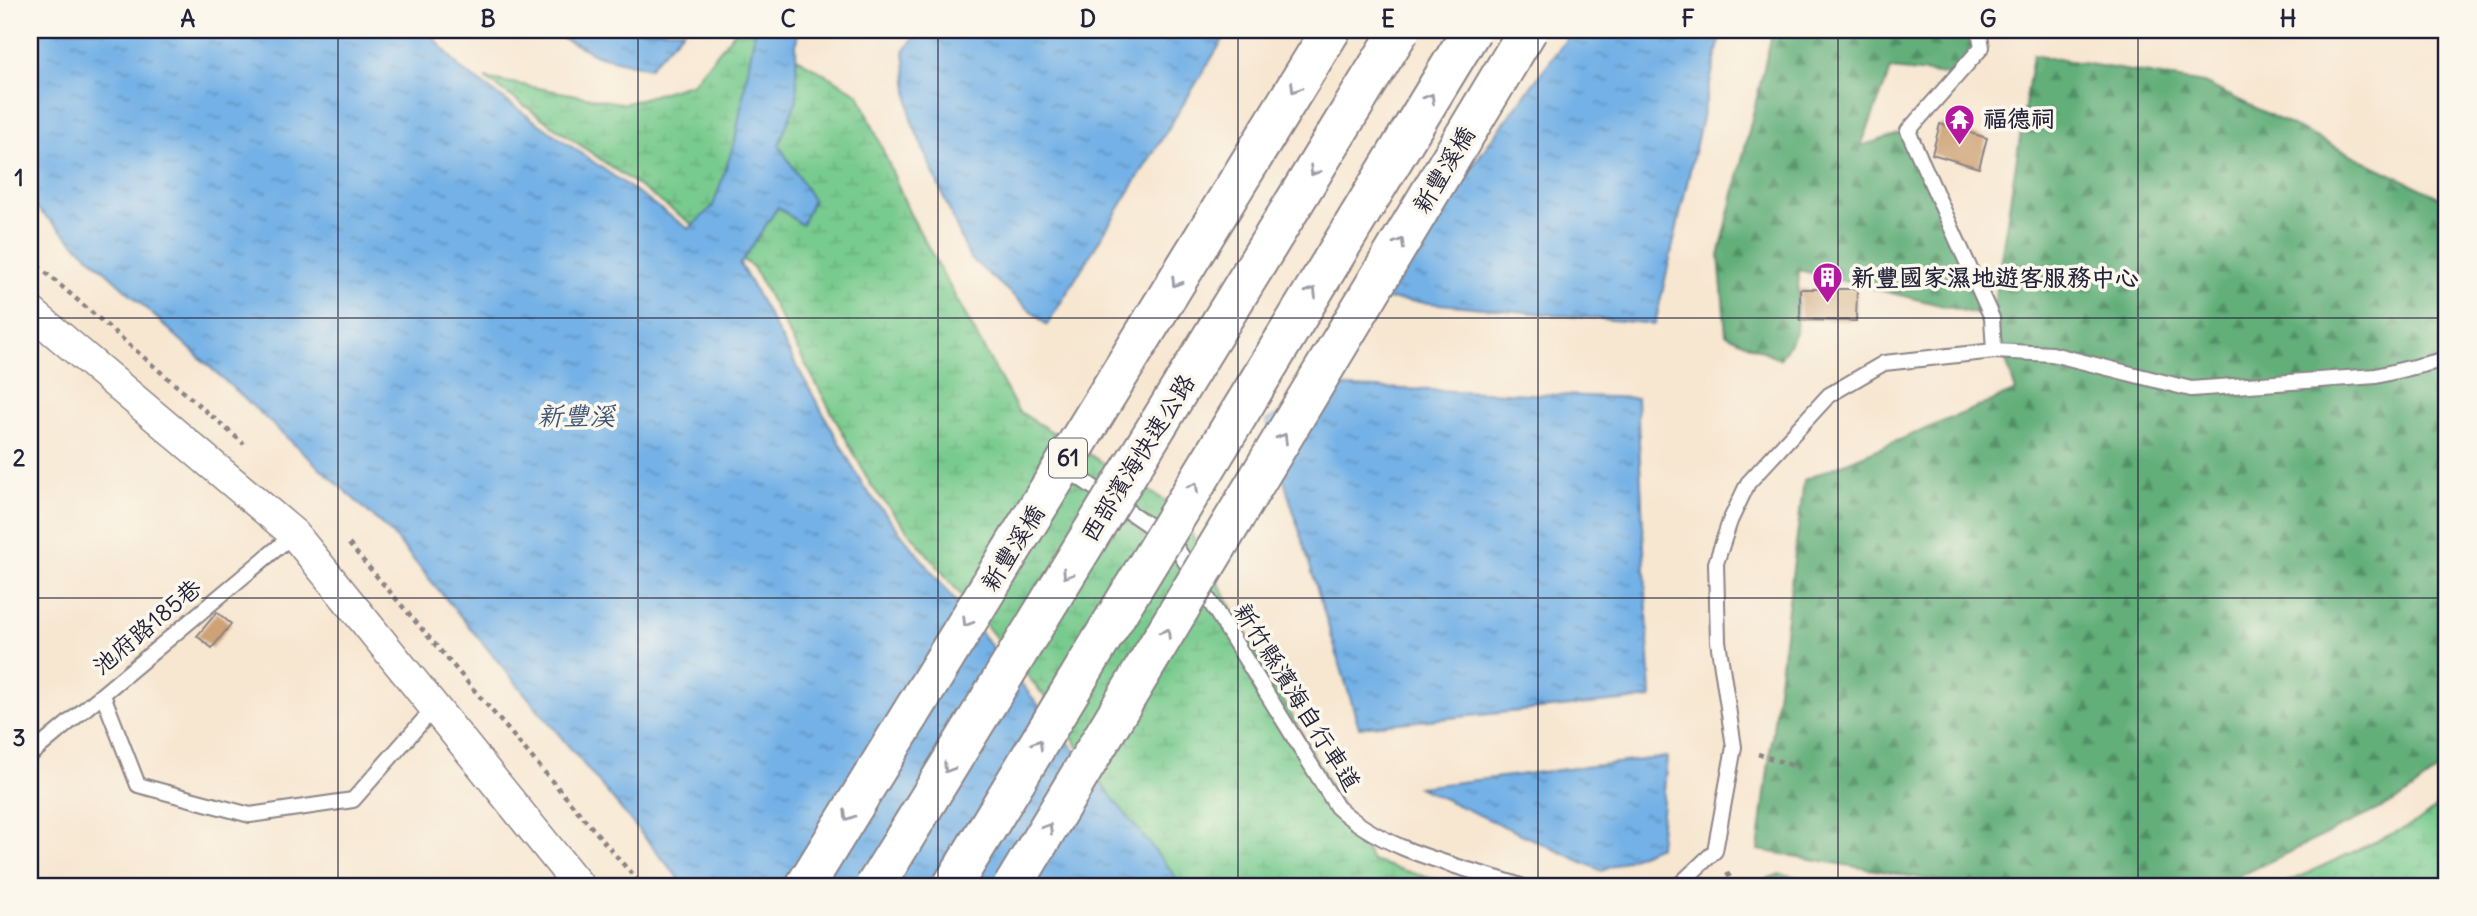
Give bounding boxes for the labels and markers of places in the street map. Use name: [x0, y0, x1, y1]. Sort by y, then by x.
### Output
temple icon: 福德祠: [1943, 102, 1977, 146]
place label: 福德祠: [1983, 103, 2055, 133]
building icon: 新豐國家濕地遊客服務中心: [1811, 261, 1845, 305]
place label: 新豐國家濕地遊客服務中心: [1851, 262, 2139, 292]

